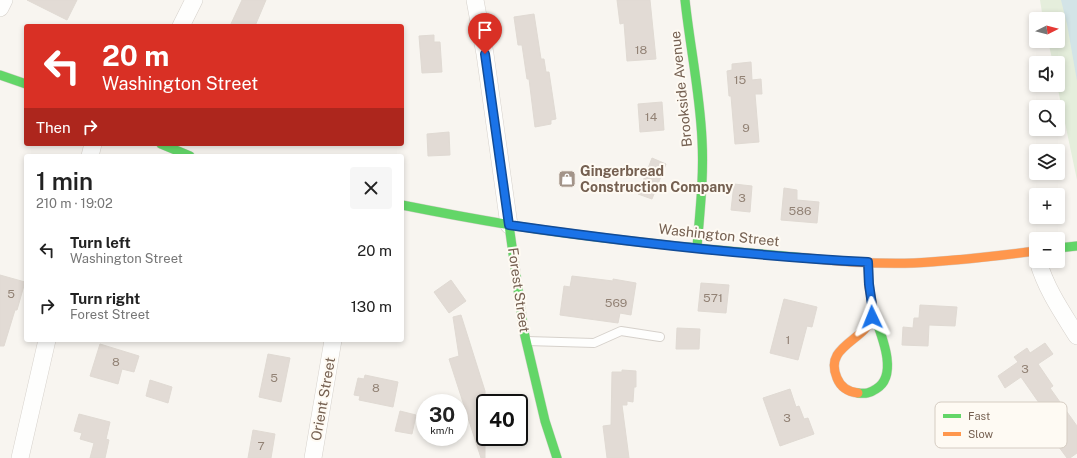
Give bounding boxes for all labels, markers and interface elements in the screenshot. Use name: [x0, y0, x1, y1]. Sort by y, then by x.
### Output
north arrow: [1029, 12, 1065, 48]
map controls: [1029, 12, 1065, 268]
pin: [468, 13, 502, 54]
icon: arrive: [474, 19, 496, 41]
street label: Brookside Avenue: [667, 30, 695, 148]
text: 20 m: [102, 39, 169, 72]
icon: left: [36, 40, 88, 92]
house number: 18: [635, 43, 648, 57]
button: sound: [1029, 56, 1065, 92]
text: Washington Street: [102, 73, 258, 94]
house number: 15: [734, 73, 747, 87]
button: search: [1029, 100, 1065, 136]
house number: 14: [645, 110, 658, 124]
icon: right: [79, 116, 101, 138]
text: Then: [36, 119, 71, 136]
house number: 9: [742, 121, 750, 135]
button: layers: [1029, 144, 1065, 180]
place label: Gingerbread Construction Company: [580, 163, 733, 195]
text: 1 min: [36, 167, 93, 195]
button: close: [350, 167, 392, 209]
shop icon: Gingerbread Construction Company: [557, 169, 577, 189]
button: +: [1029, 188, 1065, 224]
house number: 3: [738, 191, 746, 205]
text: 210 m · 19:02: [36, 196, 113, 211]
house number: 586: [789, 204, 811, 218]
street label: Washington Street: [658, 221, 780, 249]
button: −: [1029, 232, 1065, 268]
text: Turn left: [70, 234, 131, 251]
icon: left: [36, 239, 58, 261]
text: 20 m: [357, 242, 392, 259]
street label: Forest Street: [505, 246, 533, 334]
text: Washington Street: [70, 251, 183, 266]
house number: 5: [7, 287, 15, 301]
text: Turn right: [70, 290, 140, 307]
house number: 571: [703, 291, 723, 305]
icon: right: [36, 295, 58, 317]
house number: 569: [605, 296, 627, 310]
position arrow: [851, 296, 893, 338]
text: 130 m: [351, 298, 392, 315]
text: Forest Street: [70, 307, 150, 322]
house number: 1: [786, 333, 790, 347]
house number: 8: [112, 355, 120, 369]
street label: Orient Street: [308, 356, 338, 442]
house number: 3: [1021, 362, 1029, 376]
house number: 5: [270, 371, 278, 385]
house number: 8: [372, 381, 380, 395]
speed limit sign: 40: [476, 394, 528, 446]
legend: [935, 402, 1067, 448]
text: 30: [429, 403, 455, 427]
text: Fast: [968, 410, 990, 422]
house number: 3: [783, 411, 791, 425]
text: km/h: [430, 424, 454, 436]
text: Slow: [968, 428, 994, 440]
house number: 7: [257, 439, 265, 453]

